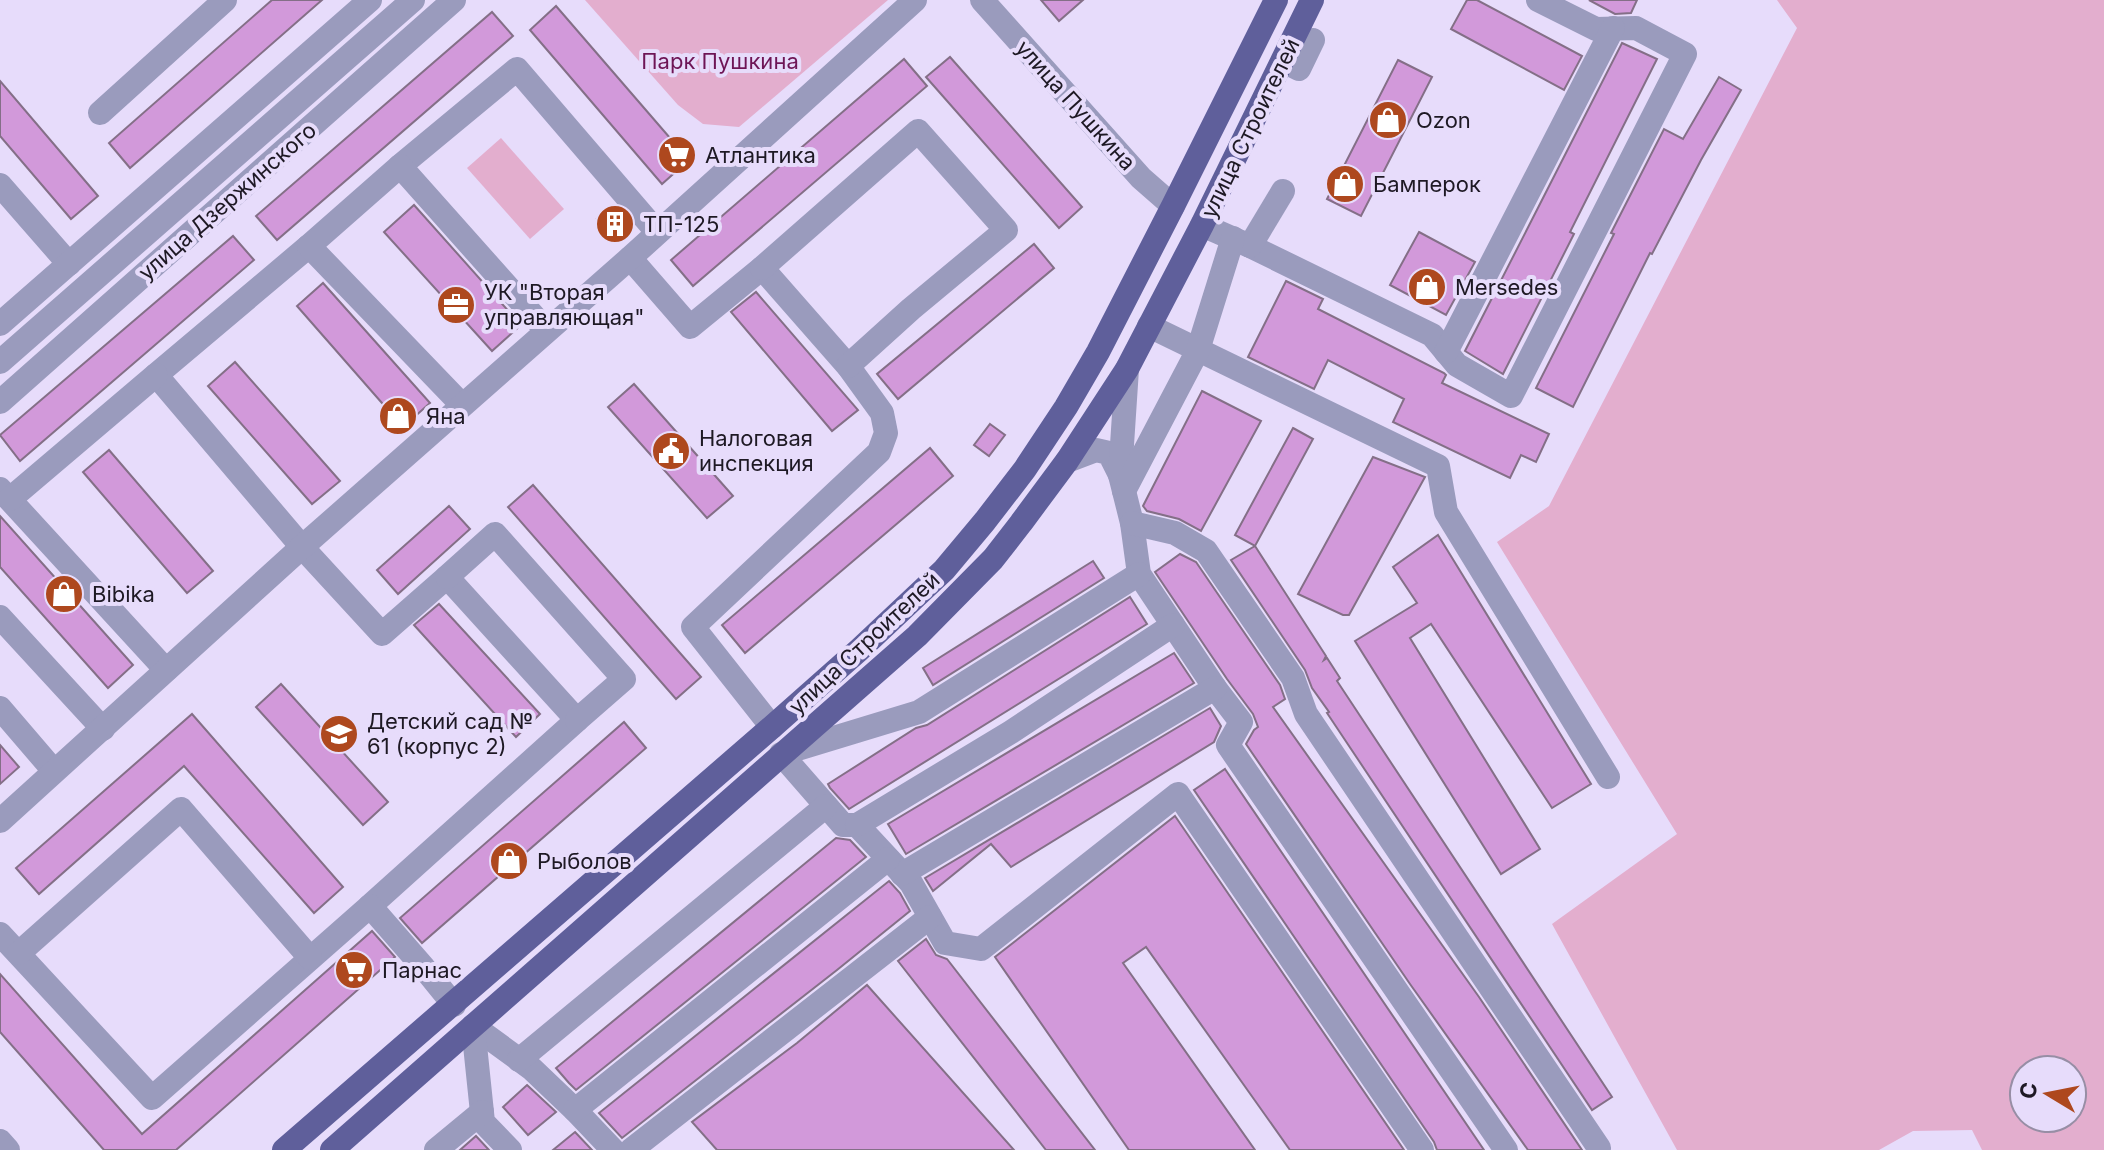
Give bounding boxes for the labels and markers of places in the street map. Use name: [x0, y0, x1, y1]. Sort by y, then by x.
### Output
shop icon: Ozon: [1367, 99, 1409, 141]
place label: Ozon: [1416, 107, 1471, 133]
supermarket icon: Атлантика: [656, 134, 698, 176]
place label: Атлантика: [705, 142, 816, 168]
shop icon: Бамперок: [1324, 163, 1366, 205]
place label: Бамперок: [1373, 171, 1481, 197]
building icon: ТП-125: [594, 203, 636, 245]
place label: ТП-125: [643, 211, 719, 237]
shop icon: Mersedes: [1406, 266, 1448, 308]
place label: Mersedes: [1455, 274, 1558, 300]
place label: УК "Вторая управляющая": [484, 279, 644, 330]
office icon: УК "Вторая управляющая": [435, 284, 477, 326]
shop icon: Яна: [377, 395, 419, 437]
place label: Яна: [426, 403, 466, 429]
place label: Налоговая инспекция: [699, 425, 814, 476]
public building icon: Налоговая инспекция: [650, 430, 692, 472]
shop icon: Bibika: [43, 573, 85, 615]
place label: Bibika: [92, 581, 155, 607]
place label: Детский сад № 61 (корпус 2): [367, 708, 534, 759]
school or university icon: Детский сад № 61 (корпус 2): [318, 713, 360, 755]
shop icon: Рыболов: [488, 840, 530, 882]
place label: Рыболов: [537, 848, 632, 874]
supermarket icon: Парнас: [333, 949, 375, 991]
place label: Парнас: [382, 957, 462, 983]

